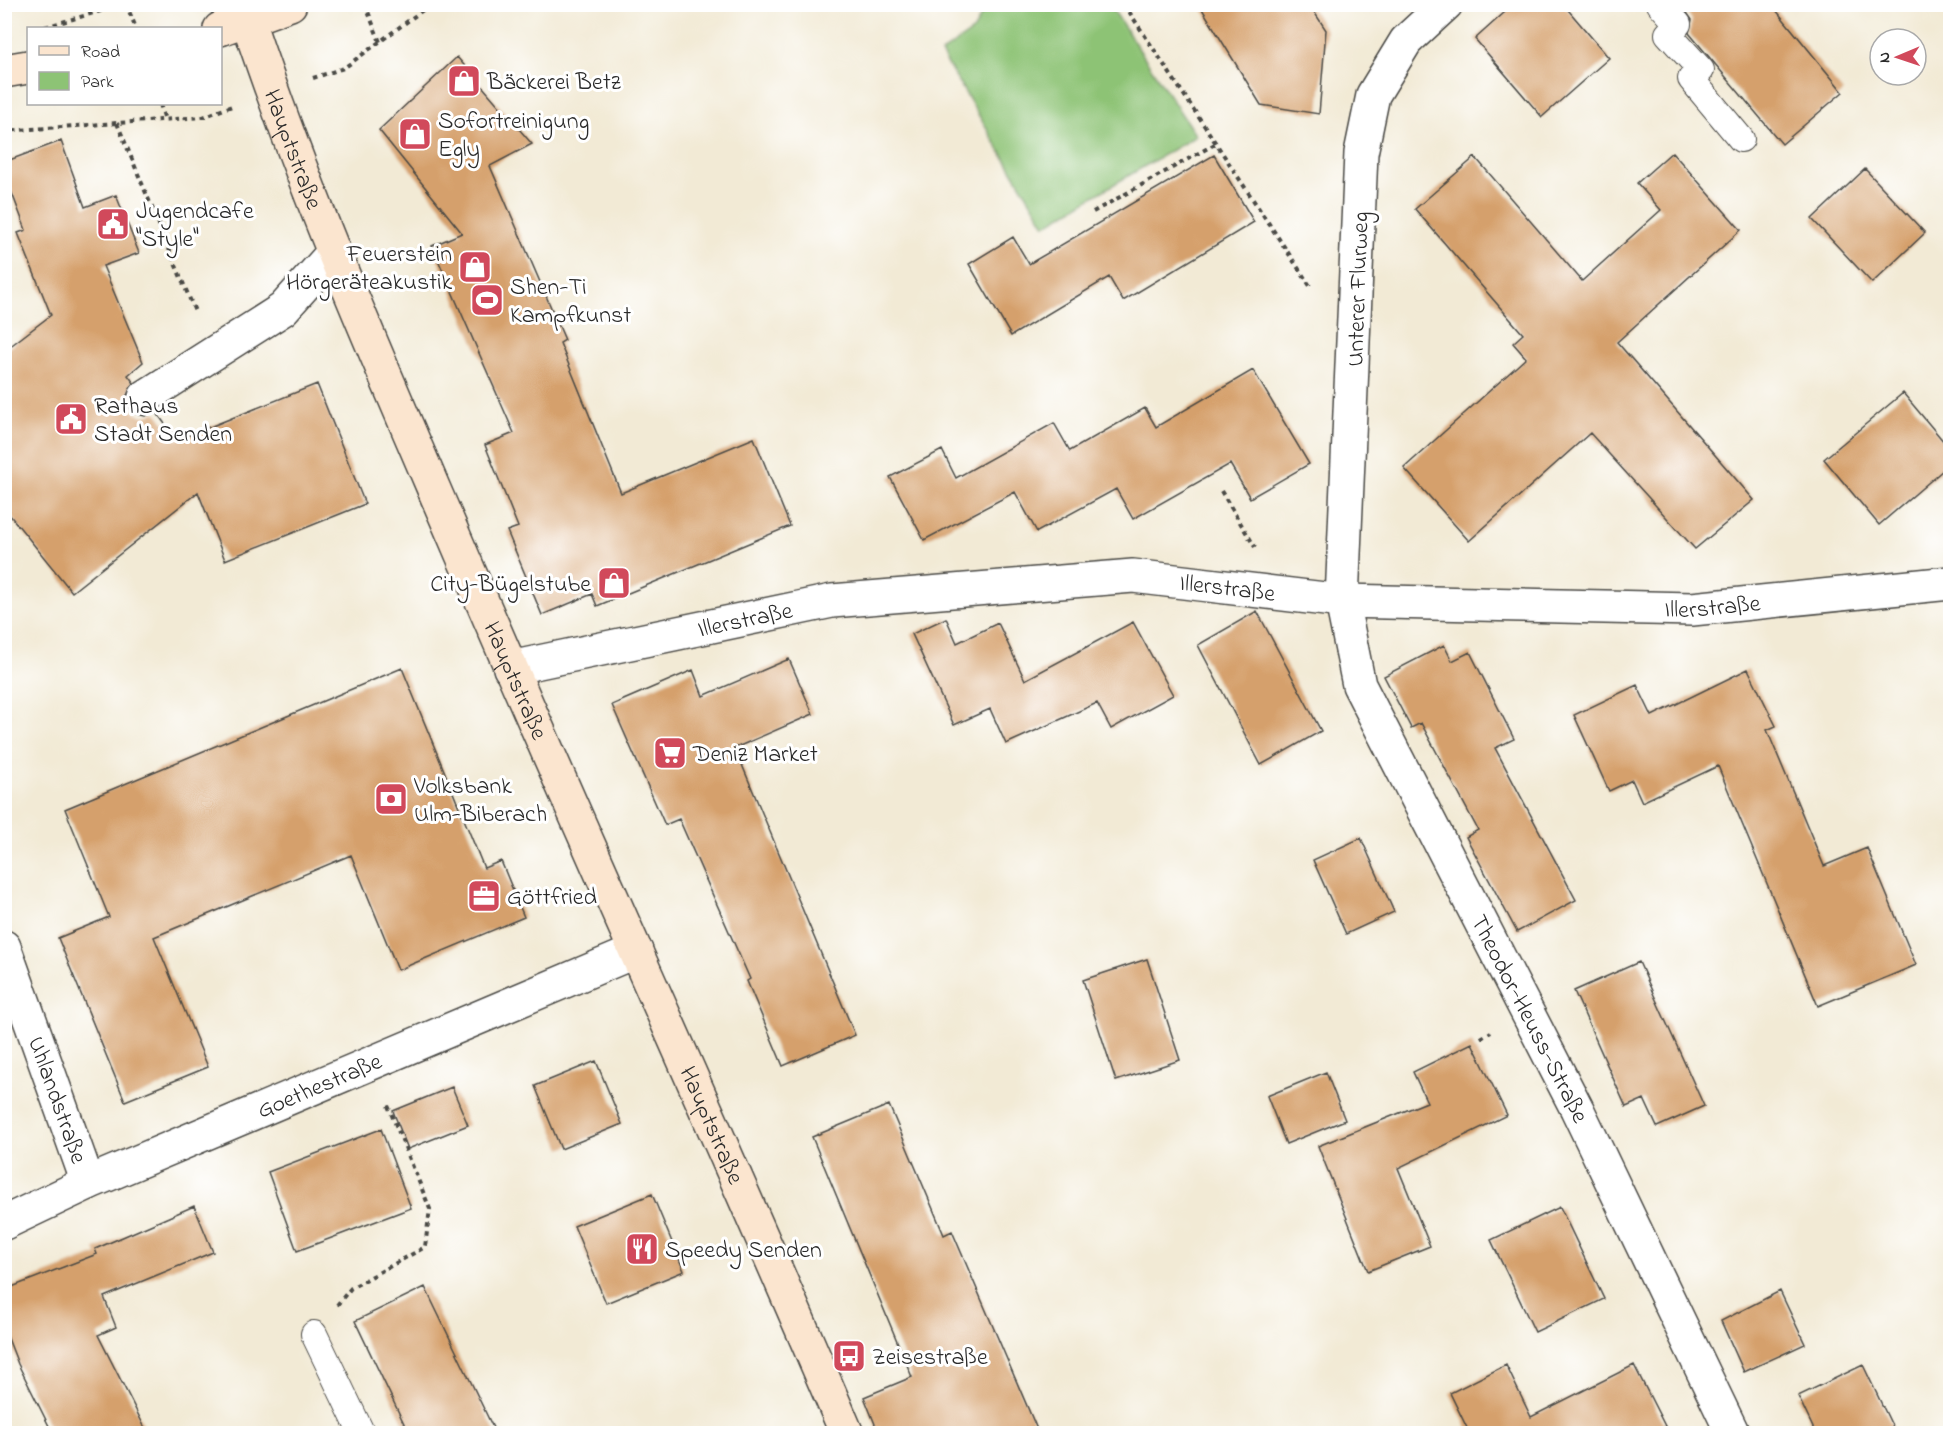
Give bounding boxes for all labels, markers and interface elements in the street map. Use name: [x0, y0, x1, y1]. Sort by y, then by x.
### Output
legend: [27, 27, 222, 105]
north arrow: [1868, 27, 1928, 87]
text: Road: [81, 40, 120, 66]
text: N: [1873, 51, 1897, 63]
shop icon: Bäckerei Betz: [446, 63, 482, 99]
place label: Bäckerei Betz: [486, 66, 622, 101]
text: Park: [81, 70, 114, 96]
street label: Hauptstraße: [253, 85, 330, 215]
place label: Sofortreinigung Egly: [438, 105, 589, 169]
shop icon: Sofortreinigung Egly: [397, 116, 433, 152]
place label: Jugendcafe "Style": [136, 195, 254, 259]
public building icon: Jugendcafe "Style": [95, 206, 131, 242]
street label: Unterer Flurweg: [1339, 211, 1380, 367]
place label: Feuerstein Hörgeräteakustik: [286, 238, 452, 301]
shop icon: Feuerstein Hörgeräteakustik: [457, 249, 493, 285]
place label: Shen-Ti Kampfkunst: [510, 271, 631, 334]
sports icon: Shen-Ti Kampfkunst: [469, 282, 505, 318]
place label: Rathaus Stadt Senden: [94, 390, 232, 453]
public building icon: Rathaus Stadt Senden: [53, 401, 89, 437]
shop icon: City-Bügelstube: [596, 565, 632, 601]
street label: Illerstraße: [1177, 567, 1277, 613]
place label: City-Bügelstube: [430, 568, 591, 604]
street label: Illerstraße: [1664, 587, 1762, 629]
street label: Illerstraße: [695, 595, 796, 648]
street label: Hauptstraße: [473, 617, 555, 746]
supermarket icon: Deniz Market: [652, 735, 688, 771]
place label: Deniz Market: [692, 738, 818, 773]
place label: Volksbank Ulm-Biberach: [413, 770, 547, 833]
bank icon: Volksbank Ulm-Biberach: [373, 781, 409, 817]
office icon: Göttfried: [466, 878, 502, 914]
place label: Göttfried: [507, 881, 598, 916]
street label: Theodor-Heuss-Straße: [1460, 909, 1596, 1130]
street label: Uhlandstraße: [17, 1032, 95, 1169]
street label: Goethestraße: [252, 1045, 388, 1129]
street label: Hauptstraße: [669, 1061, 752, 1191]
restaurant icon: Speedy Senden: [624, 1231, 660, 1267]
place label: Speedy Senden: [665, 1234, 822, 1270]
bus stop icon: Zeisestraße: [831, 1338, 867, 1374]
place label: Zeisestraße: [872, 1341, 988, 1376]

